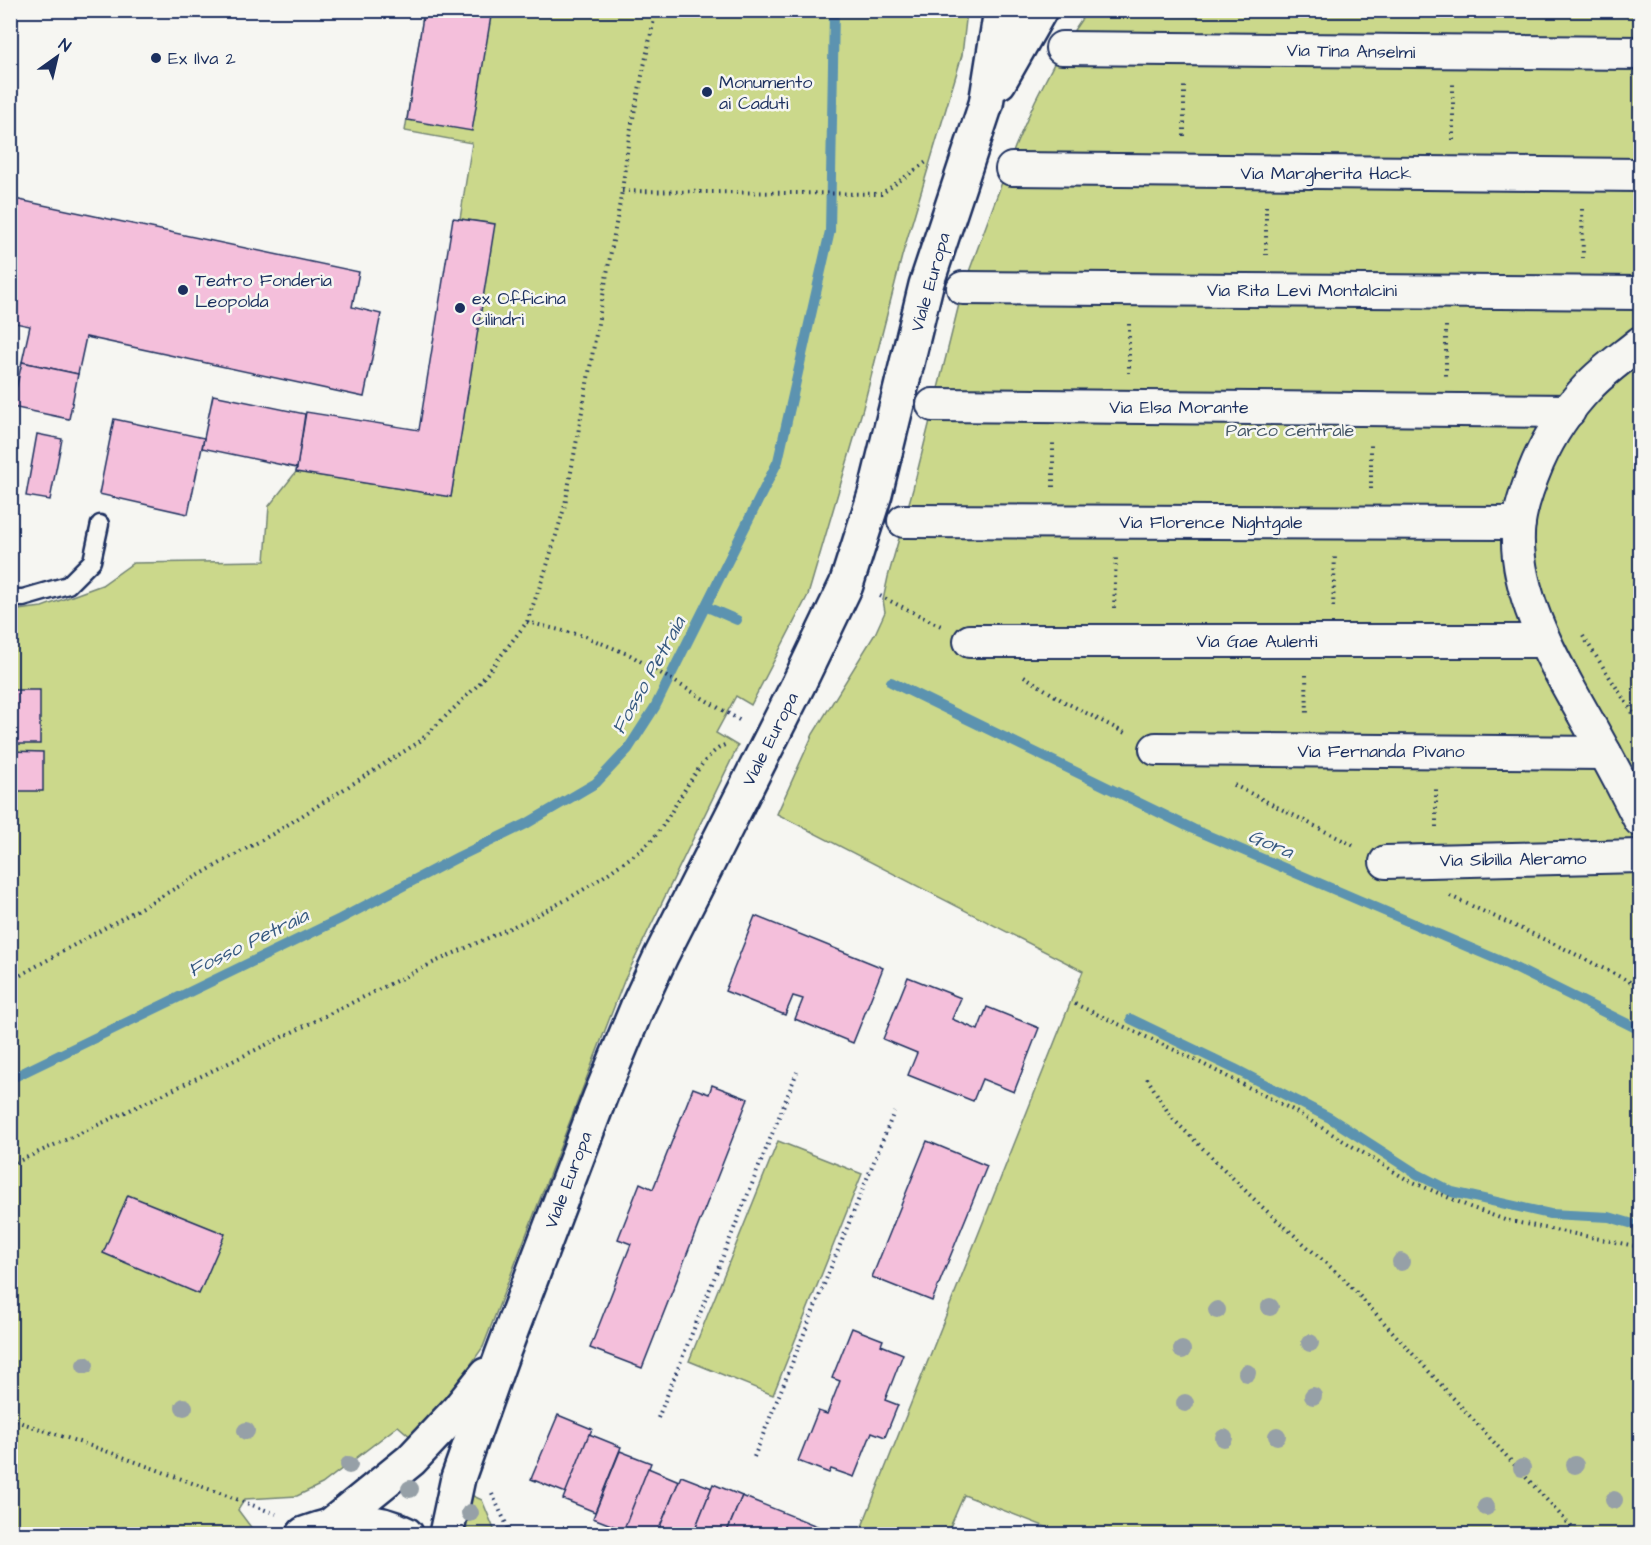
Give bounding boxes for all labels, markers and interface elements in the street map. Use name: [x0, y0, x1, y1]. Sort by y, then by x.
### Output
north arrow: [27, 27, 87, 87]
text: N: [55, 33, 75, 57]
street label: Via Tina Anselmi: [1287, 38, 1416, 65]
place label: Ex Ilva 2: [168, 46, 237, 71]
marker: Ex Ilva 2: [149, 51, 163, 65]
place label: Monumento ai Caduti: [719, 70, 812, 116]
marker: Monumento ai Caduti: [700, 85, 714, 99]
street label: Via Margherita Hack: [1240, 161, 1412, 187]
street label: Viale Europa: [904, 230, 957, 335]
place label: Teatro Fonderia Leopolda: [195, 268, 332, 314]
street label: Via Rita Levi Montalcini: [1207, 278, 1397, 303]
marker: Teatro Fonderia Leopolda: [176, 283, 190, 297]
place label: ex Officina Cilindri: [472, 286, 566, 332]
marker: ex Officina Cilindri: [453, 301, 467, 315]
street label: Via Elsa Morante: [1109, 395, 1249, 420]
park label: Parco centrale: [1226, 418, 1354, 443]
street label: Via Florence Nightgale: [1119, 510, 1303, 536]
water label: Fosso Petraia: [605, 611, 693, 739]
street label: Via Gae Aulenti: [1196, 629, 1318, 654]
street label: Viale Europa: [736, 688, 805, 790]
street label: Via Fernanda Pivano: [1297, 739, 1465, 764]
water label: Gora: [1244, 822, 1298, 866]
street label: Via Sibilla Aleramo: [1439, 846, 1587, 873]
water label: Fosso Petraia: [184, 901, 314, 984]
street label: Viale Europa: [539, 1128, 598, 1232]

